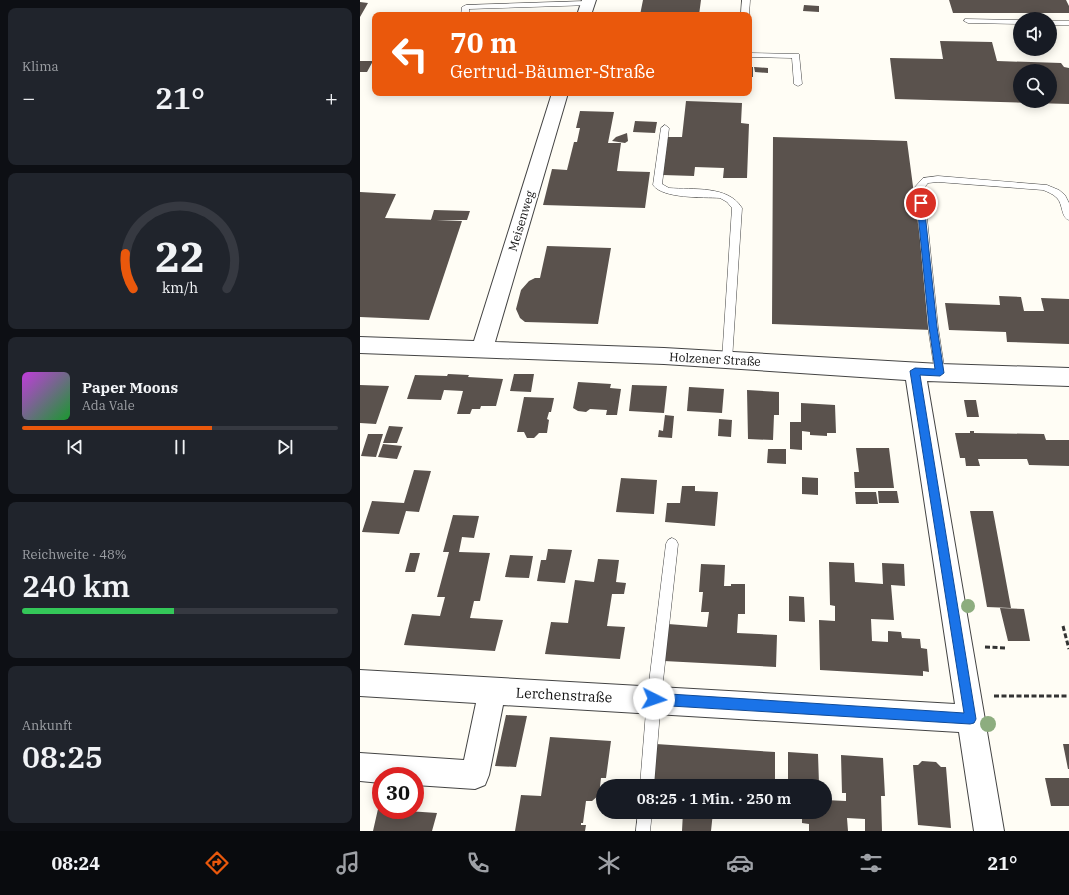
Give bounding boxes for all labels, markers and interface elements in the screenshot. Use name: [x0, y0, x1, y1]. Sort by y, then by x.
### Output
map controls: [1013, 12, 1057, 108]
button: sound: [1013, 12, 1057, 56]
text: 70 m: [450, 24, 517, 61]
icon: left: [384, 28, 436, 80]
text: Klima: [22, 58, 59, 75]
text: Gertrud-Bäumer-Straße: [450, 60, 655, 83]
button: search: [1013, 64, 1057, 108]
text: 21°: [155, 78, 205, 117]
text: −: [22, 83, 35, 112]
text: +: [325, 83, 338, 112]
pin: [904, 186, 938, 220]
street label: Meisenweg: [505, 188, 537, 253]
icon: arrive: [910, 192, 932, 214]
text: 22: [155, 229, 205, 283]
text: km/h: [162, 277, 198, 296]
street label: Holzener Straße: [669, 349, 761, 369]
text: Paper Moons: [82, 378, 178, 397]
text: Ada Vale: [82, 397, 135, 414]
icon: previous: [64, 436, 86, 458]
icon: pause: [169, 436, 191, 458]
icon: next: [274, 436, 296, 458]
text: Reichweite · 48%: [22, 546, 127, 563]
text: 240 km: [22, 566, 130, 605]
position arrow: [633, 678, 675, 720]
street label: Lerchenstraße: [515, 683, 613, 707]
text: Ankunft: [22, 717, 72, 734]
text: 08:25: [22, 737, 103, 776]
speed limit sign: 30: [372, 767, 424, 819]
text: 08:25 · 1 Min. · 250 m: [637, 789, 791, 808]
icon: directions: [203, 849, 231, 877]
icon: music: [334, 849, 362, 877]
icon: phone: [464, 849, 492, 877]
icon: climate: [595, 849, 623, 877]
icon: car: [726, 849, 754, 877]
icon: filters: [857, 849, 885, 877]
text: 08:24: [51, 852, 100, 875]
text: 21°: [988, 852, 1018, 875]

